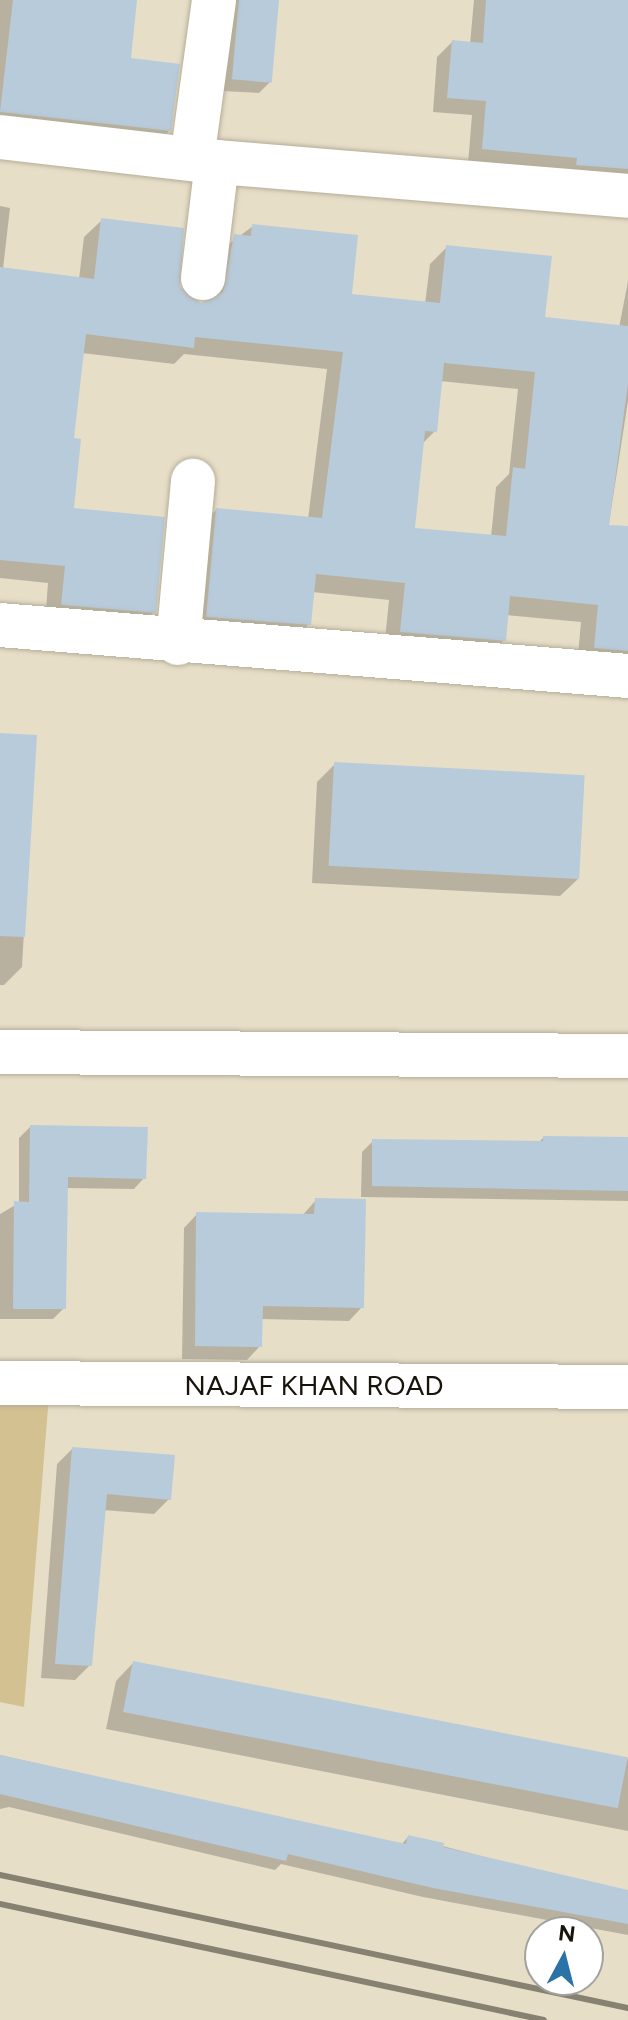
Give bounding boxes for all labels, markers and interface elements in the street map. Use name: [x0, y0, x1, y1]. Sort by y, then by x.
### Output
street label: NAJAF KHAN ROAD: [184, 1368, 444, 1402]
north arrow: [524, 1916, 604, 1996]
text: N: [557, 1919, 577, 1948]

